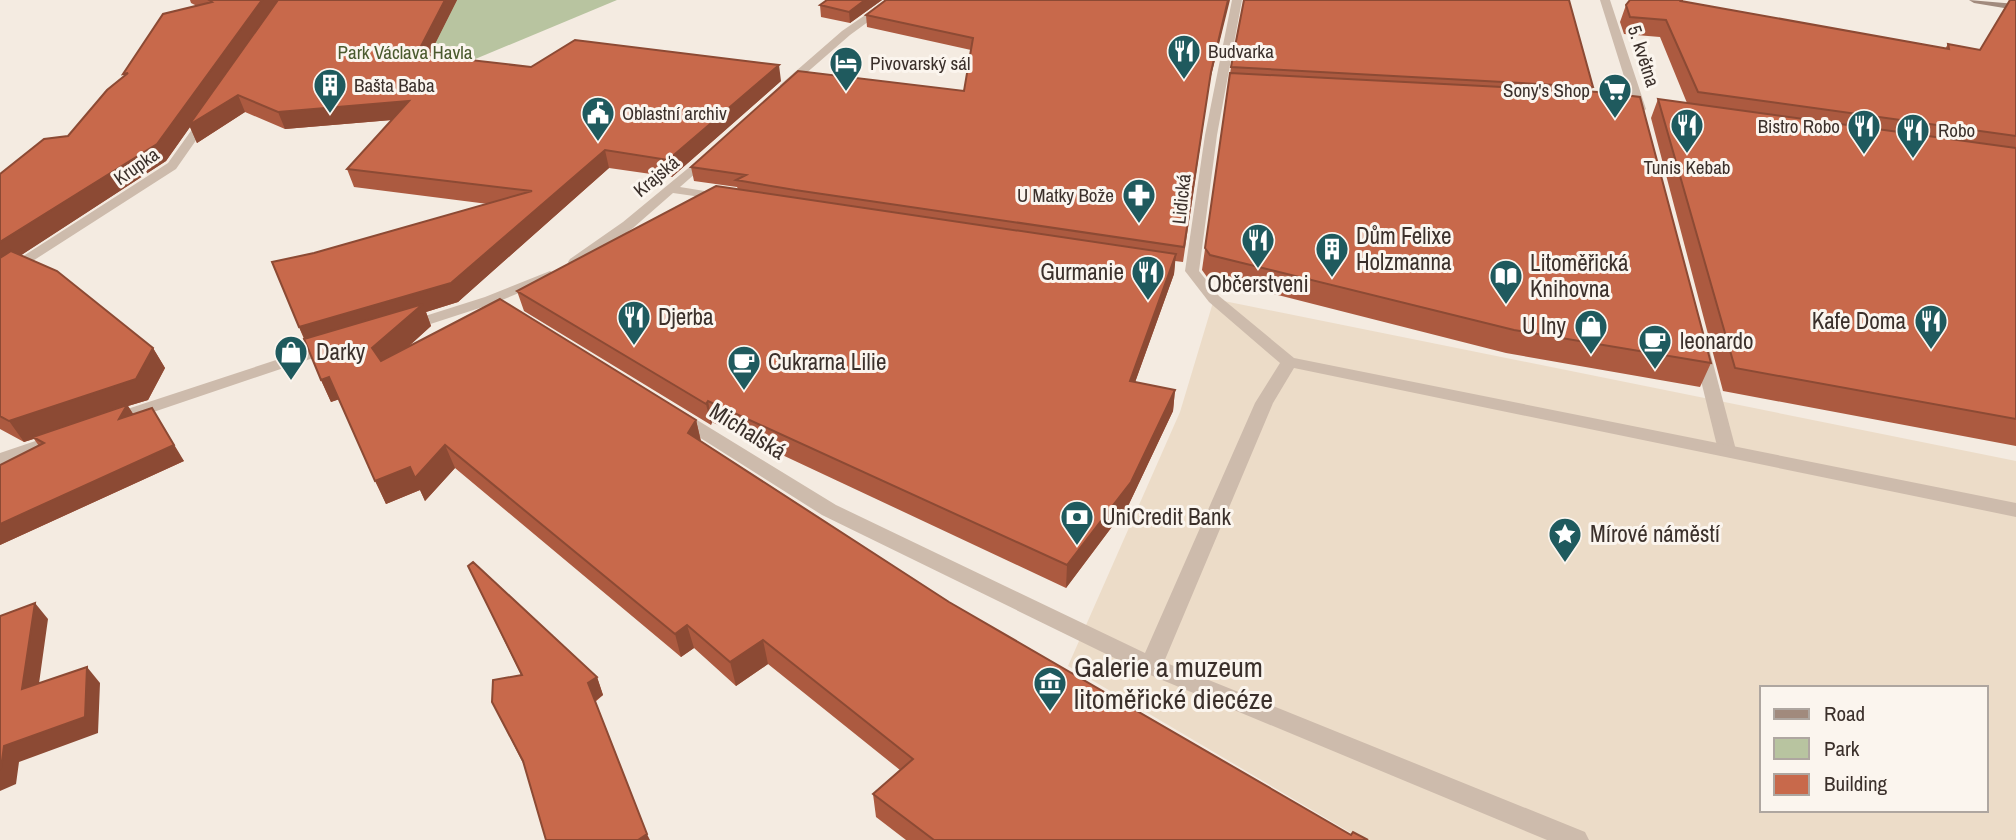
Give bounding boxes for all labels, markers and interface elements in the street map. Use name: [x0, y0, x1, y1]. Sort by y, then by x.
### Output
street label: 5. května: [1622, 22, 1666, 90]
restaurant icon: Budvarka: [1165, 32, 1203, 81]
place label: Budvarka: [1208, 38, 1274, 64]
park label: Park Václava Havla: [338, 39, 473, 65]
hotel icon: Pivovarský sál: [827, 44, 865, 93]
place label: Pivovarský sál: [870, 50, 970, 76]
building icon: Bašta Baba: [311, 66, 349, 115]
supermarket icon: Sony's Shop: [1596, 71, 1634, 120]
place label: Bašta Baba: [354, 72, 435, 98]
place label: Sony's Shop: [1503, 77, 1590, 103]
public building icon: Oblastní archiv: [579, 94, 617, 143]
place label: Oblastní archiv: [622, 100, 727, 126]
restaurant icon: Tunis Kebab: [1668, 106, 1706, 155]
restaurant icon: Bistro Robo: [1845, 107, 1883, 156]
restaurant icon: Robo: [1894, 111, 1932, 160]
place label: Bistro Robo: [1758, 113, 1840, 139]
place label: Robo: [1938, 117, 1975, 143]
street label: Krupka: [108, 141, 164, 191]
street label: Krajská: [628, 149, 685, 203]
place label: Tunis Kebab: [1643, 154, 1731, 180]
street label: Lidická: [1165, 172, 1197, 225]
pharmacy icon: U Matky Bože: [1120, 176, 1158, 225]
place label: U Matky Bože: [1017, 182, 1114, 208]
place label: Dům Felixe Holzmanna: [1356, 220, 1452, 277]
restaurant icon: Občerstveni: [1239, 221, 1277, 270]
building icon: Dům Felixe Holzmanna: [1313, 230, 1351, 279]
place label: Litoměřická Knihovna: [1530, 247, 1629, 304]
restaurant icon: Gurmanie: [1129, 253, 1167, 302]
place label: Gurmanie: [1040, 256, 1124, 287]
library icon: Litoměřická Knihovna: [1487, 257, 1525, 306]
place label: Občerstveni: [1207, 268, 1309, 299]
restaurant icon: Djerba: [615, 298, 653, 347]
place label: Djerba: [658, 301, 714, 332]
restaurant icon: Kafe Doma: [1912, 302, 1950, 351]
place label: Kafe Doma: [1812, 305, 1906, 336]
shop icon: U Iny: [1572, 307, 1610, 356]
place label: U Iny: [1522, 310, 1567, 341]
cafe icon: leonardo: [1636, 322, 1674, 371]
place label: leonardo: [1680, 325, 1753, 356]
shop icon: Darky: [272, 333, 310, 382]
place label: Darky: [316, 336, 366, 367]
cafe icon: Cukrarna Lilie: [725, 343, 763, 392]
place label: Cukrarna Lilie: [768, 346, 886, 377]
street label: Michalská: [704, 395, 793, 466]
bank icon: UniCredit Bank: [1058, 498, 1096, 547]
place label: UniCredit Bank: [1102, 501, 1232, 532]
place icon: Mírové náměstí: [1546, 515, 1584, 564]
place label: Mírové náměstí: [1590, 518, 1721, 549]
place label: Galerie a muzeum litoměřické diecéze: [1074, 648, 1273, 718]
museum icon: Galerie a muzeum litoměřické diecéze: [1031, 664, 1069, 713]
legend: [1760, 686, 1988, 812]
text: Road: [1824, 699, 1865, 728]
text: Park: [1824, 734, 1860, 763]
text: Building: [1824, 769, 1888, 798]

